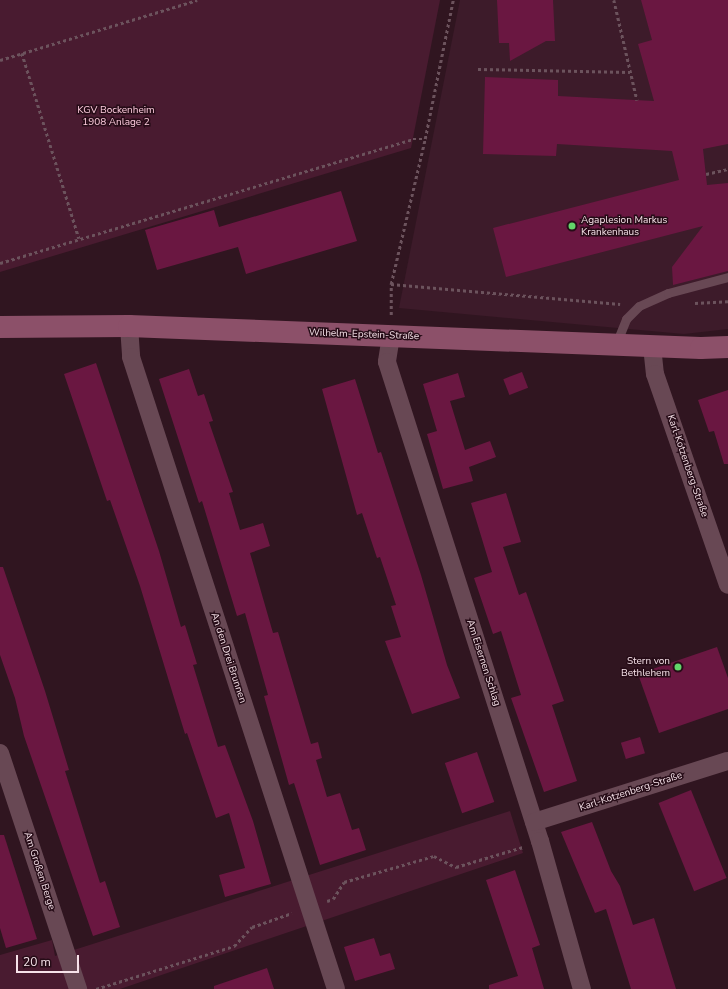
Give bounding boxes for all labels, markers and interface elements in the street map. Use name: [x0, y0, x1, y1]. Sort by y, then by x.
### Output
park label: KGV Bockenheim 1908 Anlage 2: [77, 104, 155, 128]
place label: Agaplesion Markus Krankenhaus: [581, 214, 667, 238]
marker: Agaplesion Markus Krankenhaus: [566, 220, 578, 232]
street label: Wilhelm-Epstein-Straße: [309, 327, 419, 343]
street label: Karl-Kotzenberg-Straße: [664, 413, 710, 519]
street label: An den Drei Brunnen: [208, 611, 248, 705]
street label: Am Eisernen Schlag: [463, 618, 503, 708]
place label: Stern von Bethlehem: [621, 655, 670, 678]
marker: Stern von Bethlehem: [673, 662, 683, 672]
street label: Karl-Kotzenberg-Straße: [578, 770, 684, 814]
street label: Am Großen Berge: [21, 831, 57, 911]
scale bar: [18, 947, 81, 973]
text: 20 m: [23, 954, 51, 970]

